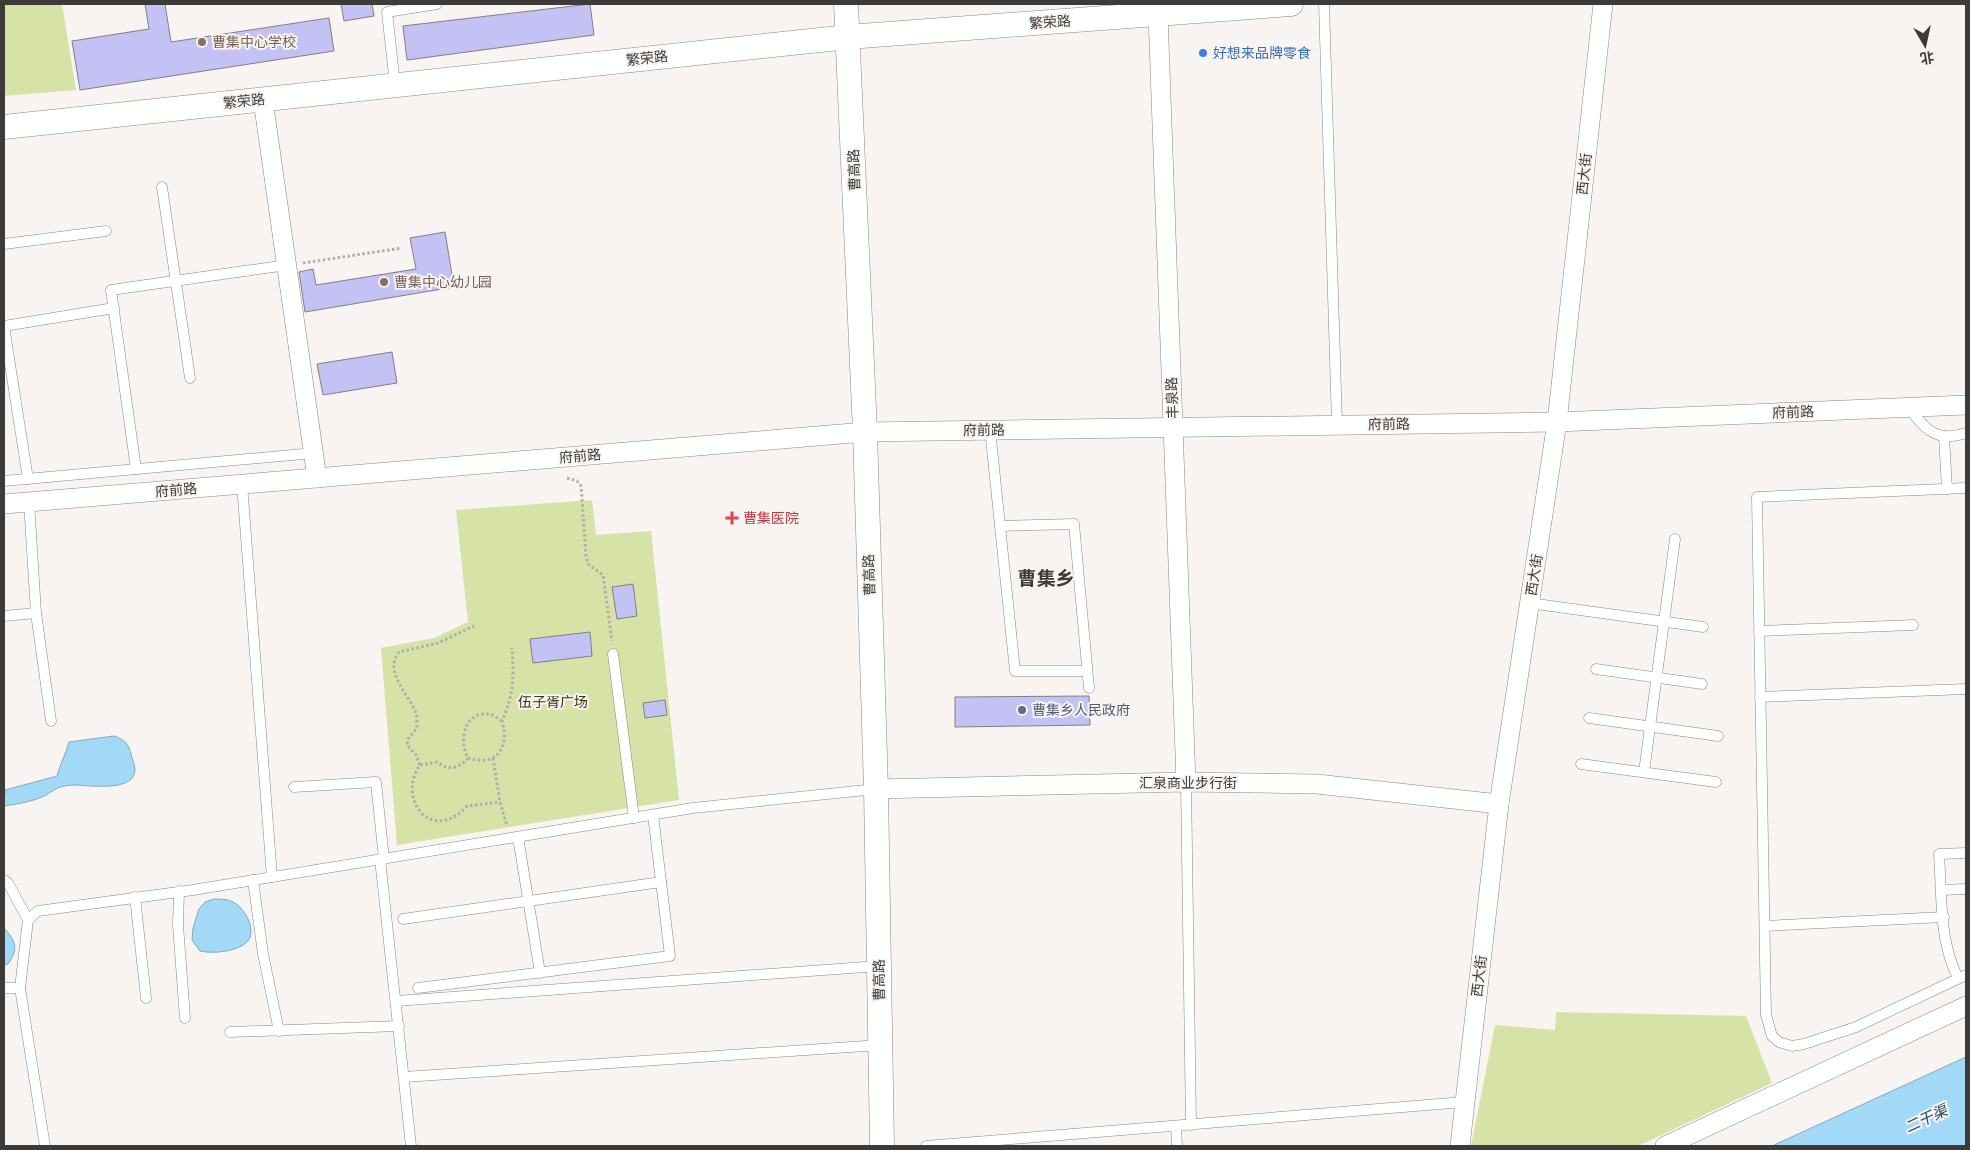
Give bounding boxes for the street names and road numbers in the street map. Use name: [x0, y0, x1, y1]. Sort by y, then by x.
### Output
street label: 繁荣路: [1028, 13, 1072, 31]
street label: 繁荣路: [625, 48, 669, 68]
street label: 繁荣路: [222, 91, 266, 111]
street label: 曹高路: [845, 149, 863, 191]
street label: 西大街: [1574, 152, 1594, 196]
street label: 丰泉路: [1163, 377, 1181, 419]
street label: 府前路: [1772, 403, 1814, 421]
street label: 府前路: [1368, 416, 1410, 432]
street label: 府前路: [963, 422, 1005, 438]
street label: 府前路: [558, 446, 602, 466]
street label: 府前路: [154, 480, 198, 500]
street label: 西大街: [1523, 553, 1545, 597]
street label: 曹高路: [860, 554, 878, 596]
street label: 汇泉商业步行街: [1139, 775, 1237, 791]
street label: 西大街: [1469, 954, 1489, 998]
street label: 曹高路: [871, 959, 887, 1001]

